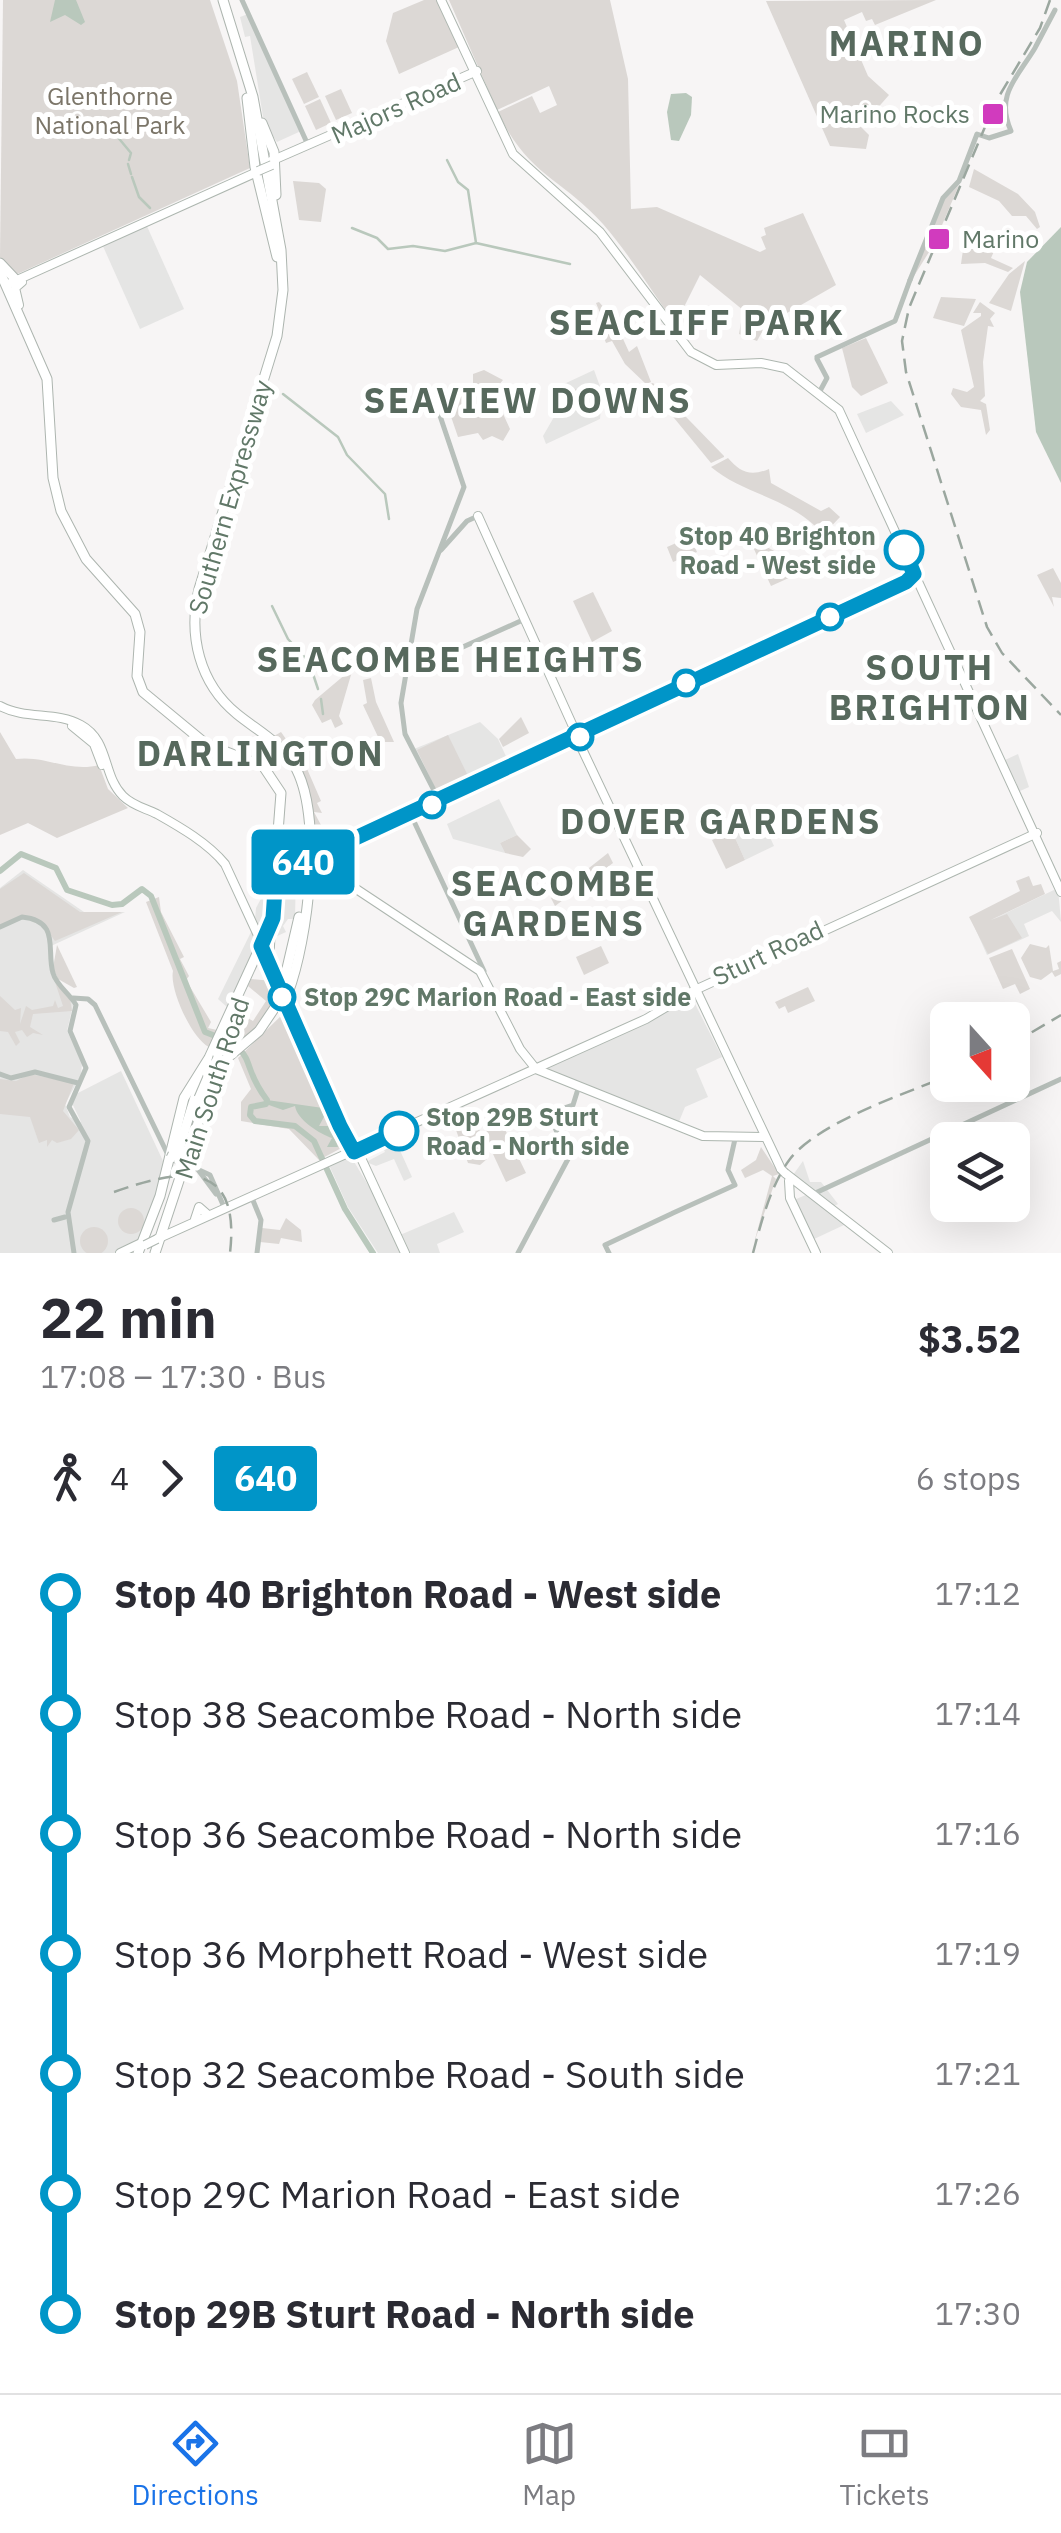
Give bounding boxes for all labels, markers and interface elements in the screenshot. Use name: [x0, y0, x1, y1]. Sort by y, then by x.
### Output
district label: MARINO: [829, 20, 985, 66]
street label: Majors Road: [326, 64, 466, 151]
park label: Glenthorne National Park: [35, 79, 185, 141]
place label: Marino Rocks: [820, 97, 970, 130]
marker: Marino Rocks: [980, 101, 1006, 127]
place label: Marino: [962, 222, 1039, 255]
marker: Marino: [926, 226, 952, 252]
district label: SEACLIFF PARK: [549, 299, 845, 345]
street label: Southern Expressway: [180, 376, 279, 618]
district label: SEAVIEW DOWNS: [364, 377, 692, 423]
place label: Stop 40 Brighton Road - West side: [679, 519, 876, 581]
marker: Stop 40 Brighton Road - West side: [885, 531, 923, 569]
unlabelled marker: [817, 604, 843, 630]
district label: SEACOMBE HEIGHTS: [257, 636, 645, 682]
district label: SOUTH BRIGHTON: [829, 644, 1031, 730]
unlabelled marker: [673, 670, 699, 696]
unlabelled marker: [567, 724, 593, 750]
district label: DARLINGTON: [137, 730, 385, 776]
unlabelled marker: [419, 792, 445, 818]
district label: DOVER GARDENS: [560, 798, 882, 844]
line badge: 640: [246, 830, 360, 894]
text: 640: [271, 839, 335, 885]
district label: SEACOMBE GARDENS: [451, 860, 657, 946]
street label: Sturt Road: [707, 912, 829, 993]
place label: Stop 29C Marion Road - East side: [304, 980, 691, 1013]
marker: Stop 29C Marion Road - East side: [269, 984, 295, 1010]
street label: Main South Road: [167, 993, 256, 1183]
north arrow: [930, 1002, 1030, 1102]
map controls: [930, 1002, 1030, 1222]
place label: Stop 29B Sturt Road - North side: [426, 1100, 630, 1162]
marker: Stop 29B Sturt Road - North side: [380, 1112, 418, 1150]
button: layers: [930, 1122, 1030, 1222]
text: 22 min: [40, 1282, 217, 1353]
text: $3.52: [918, 1314, 1021, 1363]
text: 17:08 – 17:30 · Bus: [40, 1355, 326, 1397]
icon: walk: [40, 1451, 95, 1506]
icon: forward: [144, 1451, 199, 1506]
text: 640: [234, 1455, 297, 1501]
text: 4: [110, 1457, 129, 1499]
text: 6 stops: [916, 1457, 1021, 1499]
text: Stop 40 Brighton Road - West side: [114, 1569, 721, 1618]
text: 17:12: [935, 1572, 1021, 1614]
text: Stop 38 Seacombe Road - North side: [114, 1689, 742, 1738]
text: 17:14: [935, 1692, 1021, 1734]
text: Stop 36 Seacombe Road - North side: [114, 1809, 742, 1858]
text: 17:16: [935, 1812, 1021, 1854]
text: Stop 36 Morphett Road - West side: [114, 1929, 708, 1978]
text: 17:19: [935, 1932, 1021, 1974]
text: Stop 32 Seacombe Road - South side: [114, 2049, 745, 2098]
text: 17:21: [935, 2052, 1021, 2094]
text: Stop 29C Marion Road - East side: [114, 2169, 681, 2218]
text: 17:26: [935, 2172, 1021, 2214]
text: Stop 29B Sturt Road - North side: [114, 2289, 695, 2338]
text: 17:30: [935, 2292, 1021, 2334]
tab: Directions: [131, 2416, 259, 2513]
tab: Map: [522, 2416, 577, 2513]
tab: Tickets: [839, 2416, 930, 2513]

